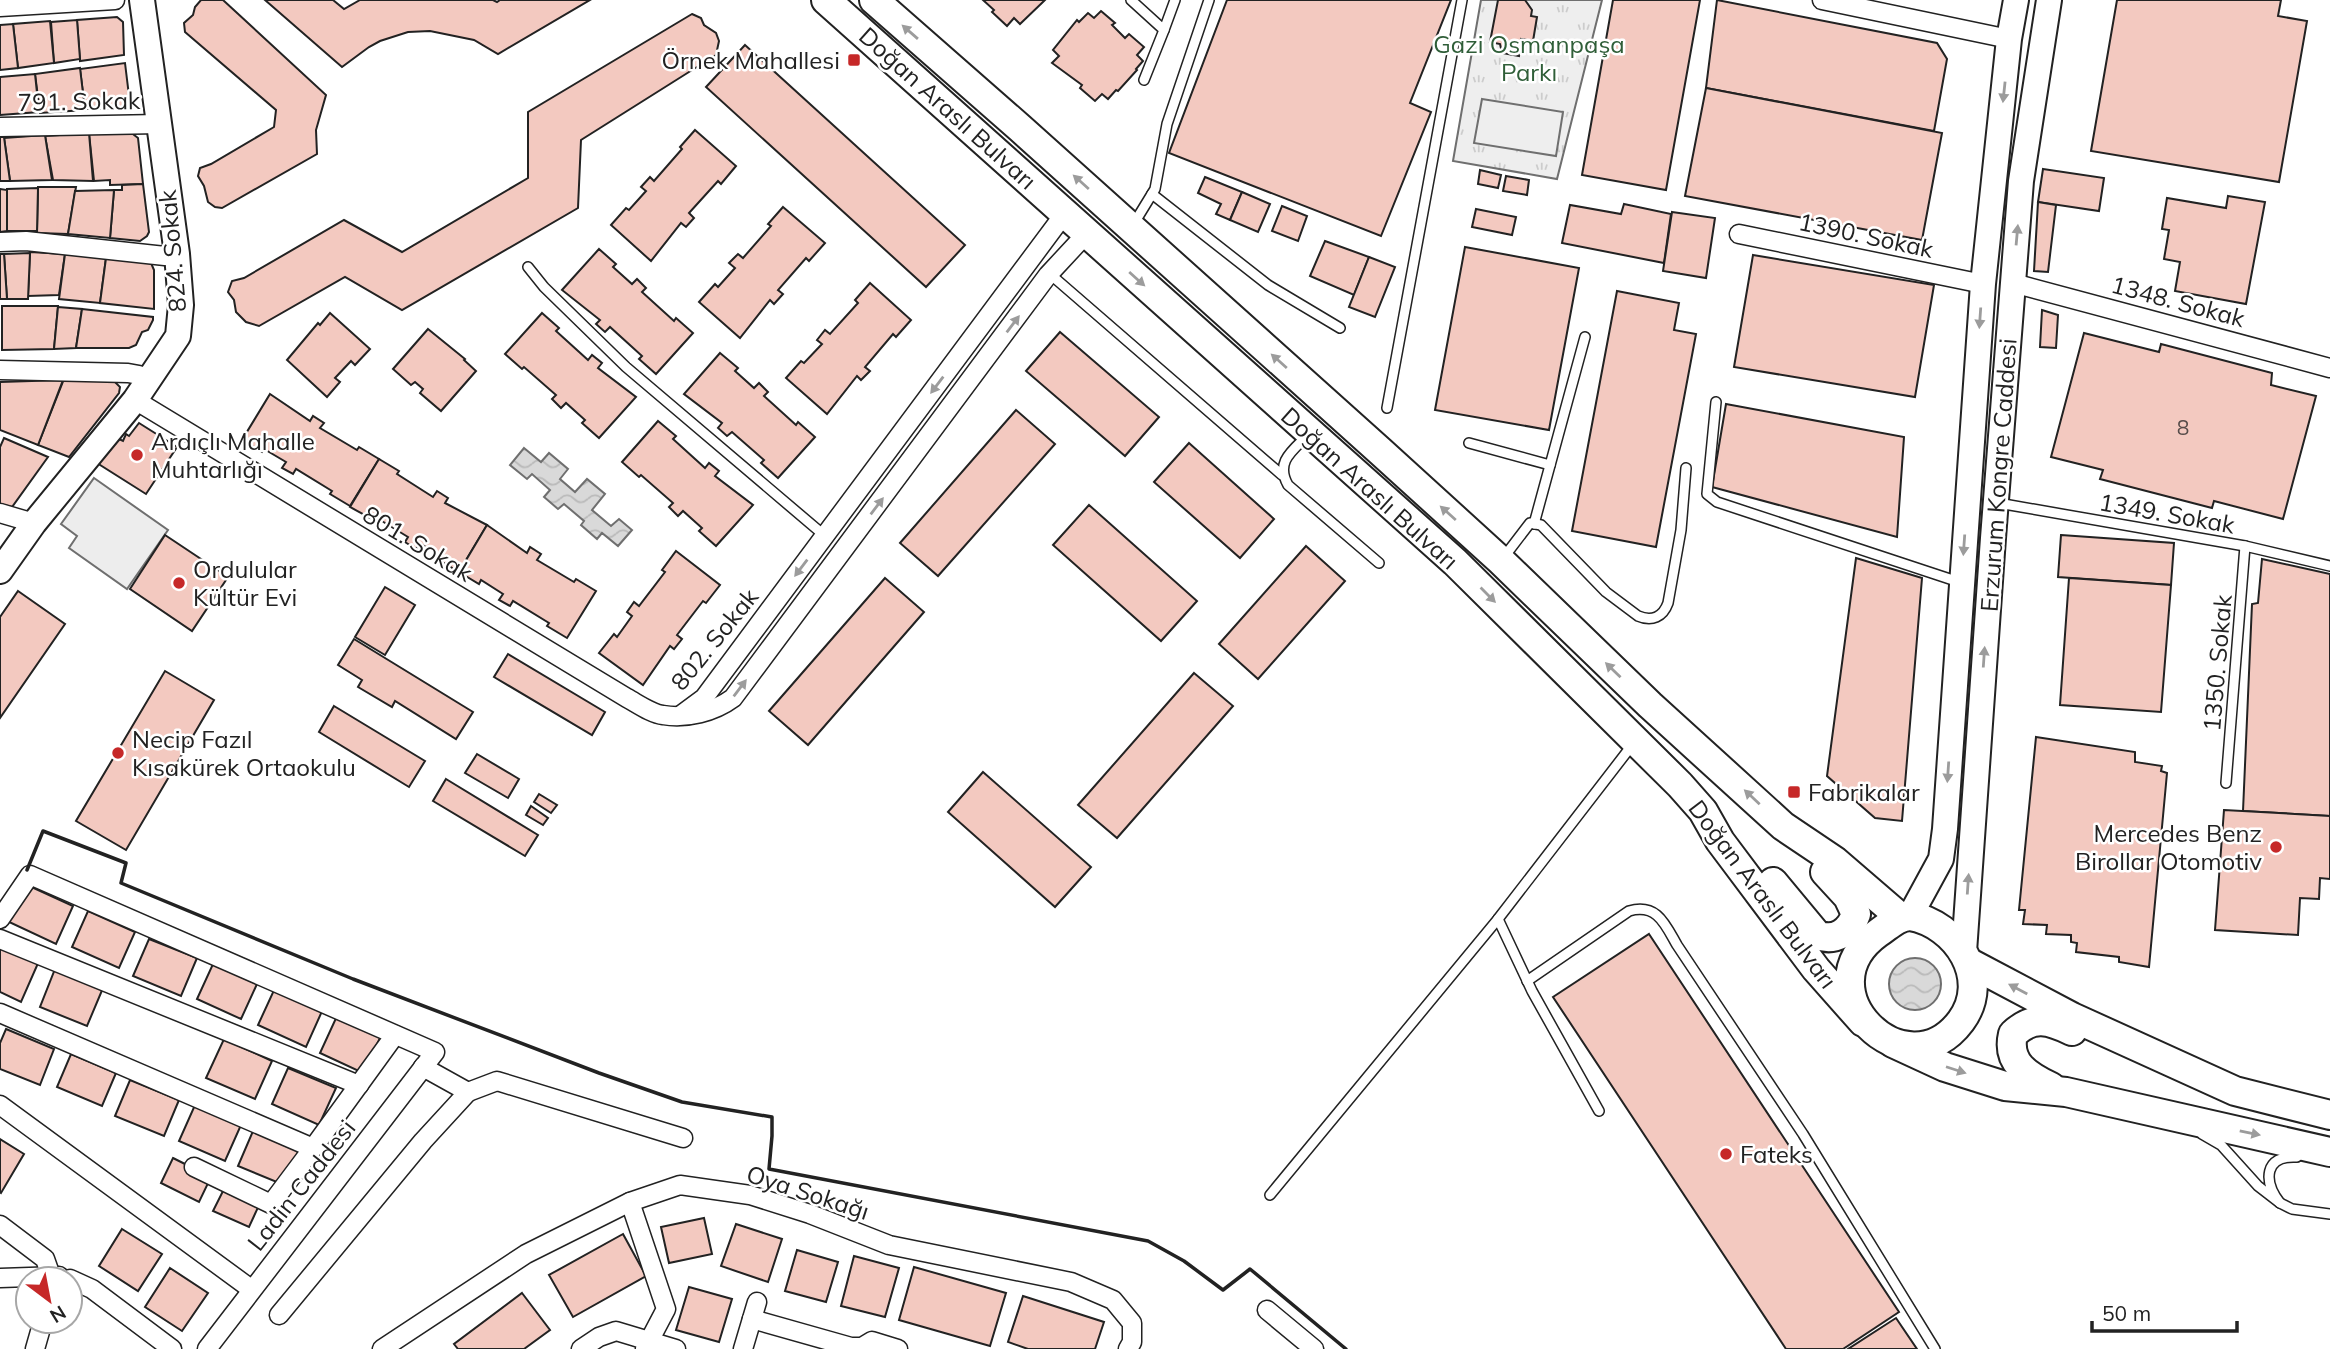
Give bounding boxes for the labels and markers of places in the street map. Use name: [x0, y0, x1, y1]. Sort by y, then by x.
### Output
place label: Örnek Mahallesi: [661, 45, 840, 75]
marker: Örnek Mahallesi: [846, 52, 862, 68]
place label: Ardıçlı Mahalle Muhtarlığı: [151, 426, 315, 484]
marker: Ardıçlı Mahalle Muhtarlığı: [129, 447, 145, 463]
place label: Ordulular Kültür Evi: [193, 554, 297, 612]
marker: Ordulular Kültür Evi: [171, 575, 187, 591]
place label: Necip Fazıl Kısakürek Ortaokulu: [132, 724, 356, 782]
marker: Necip Fazıl Kısakürek Ortaokulu: [110, 745, 126, 761]
place label: Fabrikalar: [1808, 777, 1920, 807]
marker: Fabrikalar: [1786, 784, 1802, 800]
place label: Mercedes Benz Birollar Otomotiv: [2075, 818, 2262, 876]
marker: Mercedes Benz Birollar Otomotiv: [2268, 839, 2284, 855]
place label: Fateks: [1740, 1139, 1813, 1169]
marker: Fateks: [1718, 1146, 1734, 1162]

